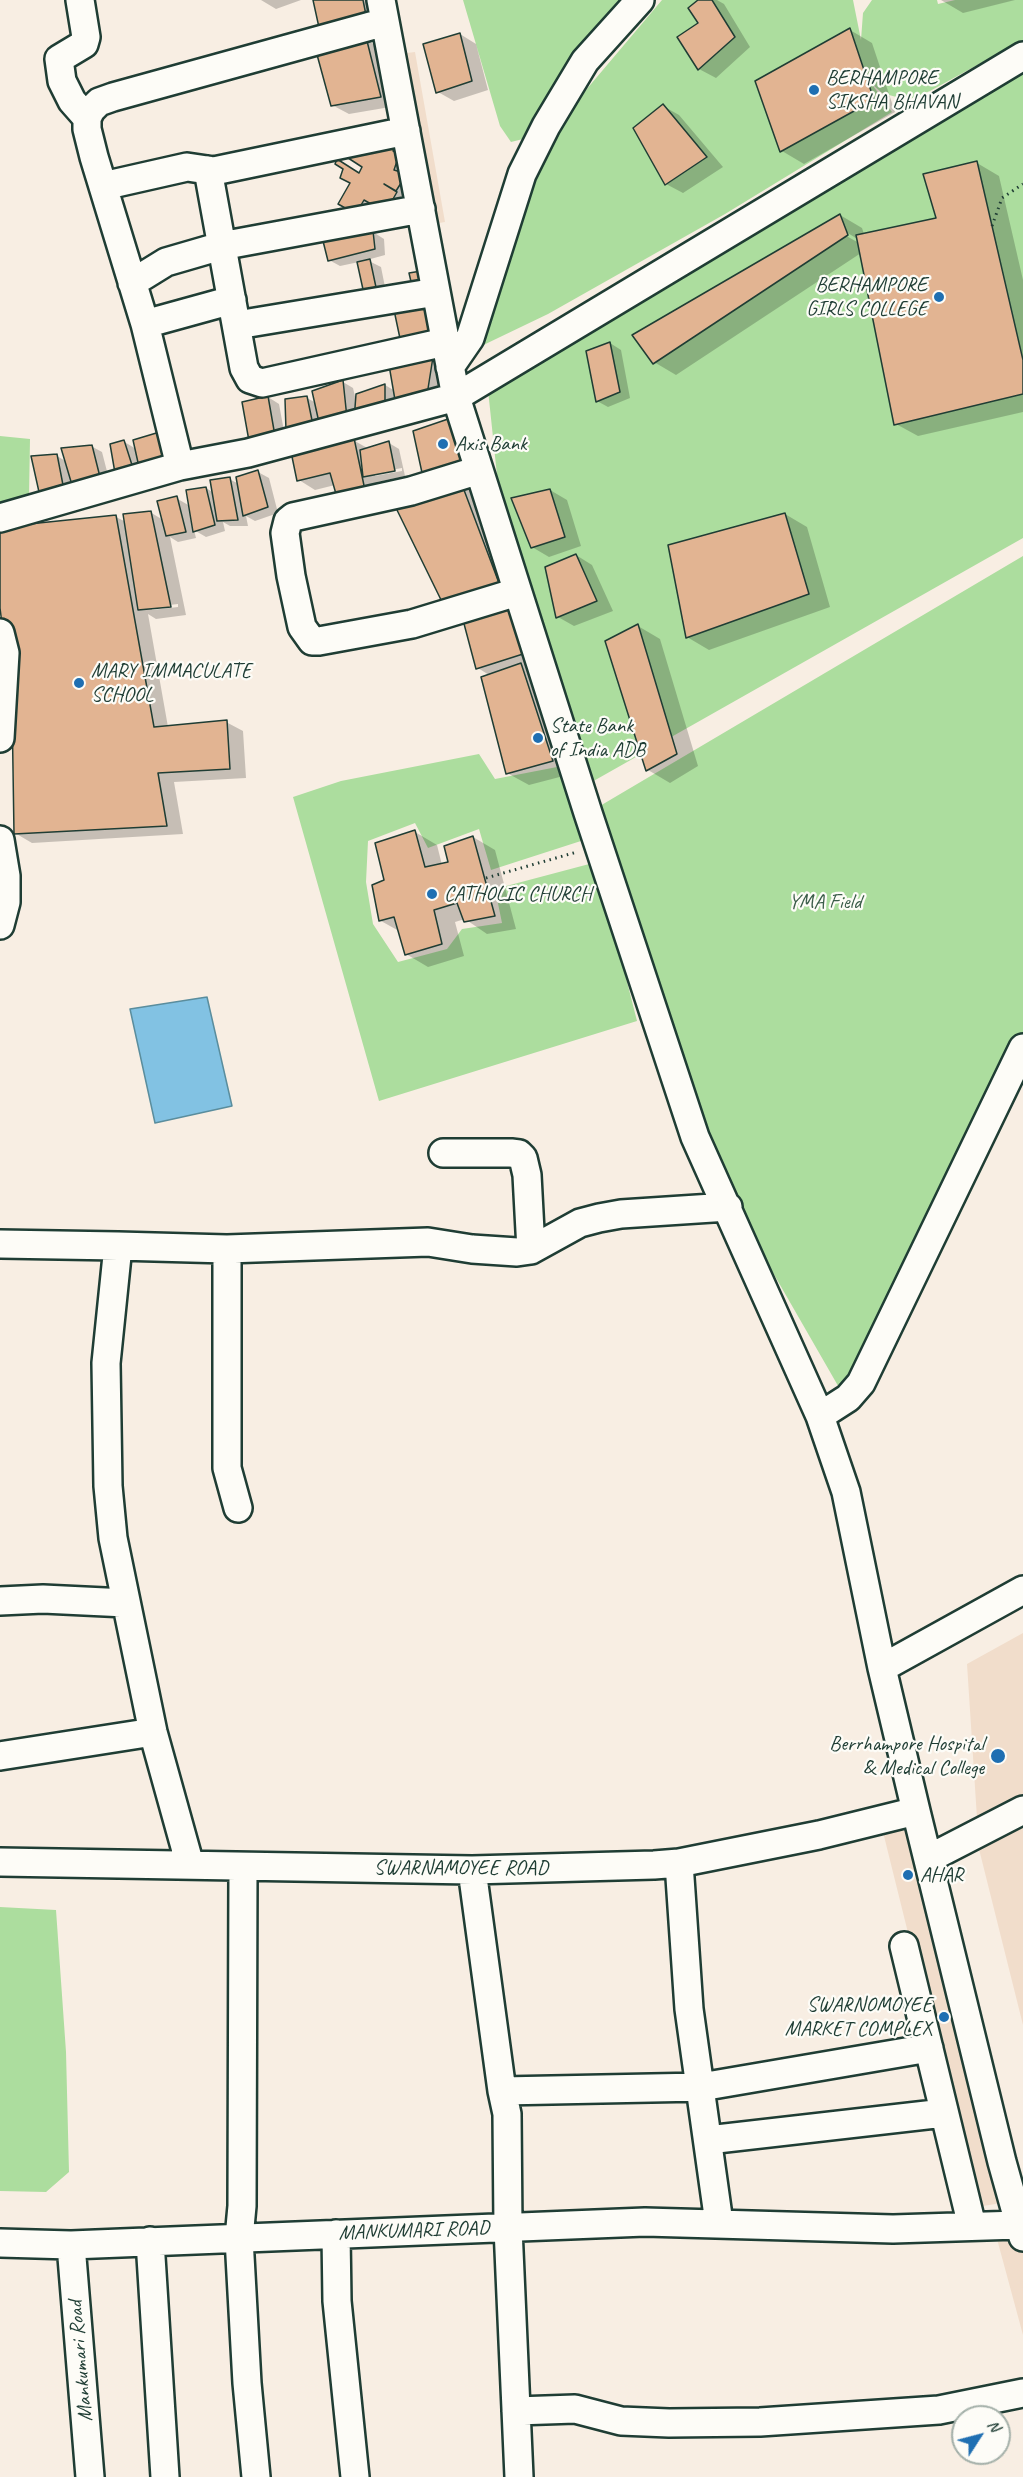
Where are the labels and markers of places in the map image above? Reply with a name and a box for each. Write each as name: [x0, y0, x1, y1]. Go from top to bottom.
place label: BERHAMPORE SIKSHA BHAVAN: [826, 65, 958, 115]
marker: BERHAMPORE SIKSHA BHAVAN: [807, 83, 821, 97]
place label: BERHAMPORE GIRLS COLLEGE: [806, 272, 927, 322]
marker: BERHAMPORE GIRLS COLLEGE: [932, 290, 946, 304]
place label: Axis Bank: [455, 431, 527, 457]
marker: Axis Bank: [436, 437, 450, 451]
place label: MARY IMMACULATE SCHOOL: [91, 658, 251, 708]
marker: MARY IMMACULATE SCHOOL: [72, 676, 86, 690]
place label: State Bank of India ADB: [550, 713, 645, 763]
marker: State Bank of India ADB: [531, 731, 545, 745]
place label: CATHOLIC CHURCH: [444, 881, 592, 907]
marker: CATHOLIC CHURCH: [425, 887, 439, 901]
place label: Berrhampore Hospital & Medical College: [829, 1731, 984, 1781]
marker: Berrhampore Hospital & Medical College: [989, 1747, 1007, 1765]
place label: AHAR: [920, 1862, 963, 1888]
marker: AHAR: [901, 1868, 915, 1882]
place label: SWARNOMOYEE MARKET COMPLEX: [785, 1992, 932, 2042]
marker: SWARNOMOYEE MARKET COMPLEX: [937, 2010, 951, 2024]

